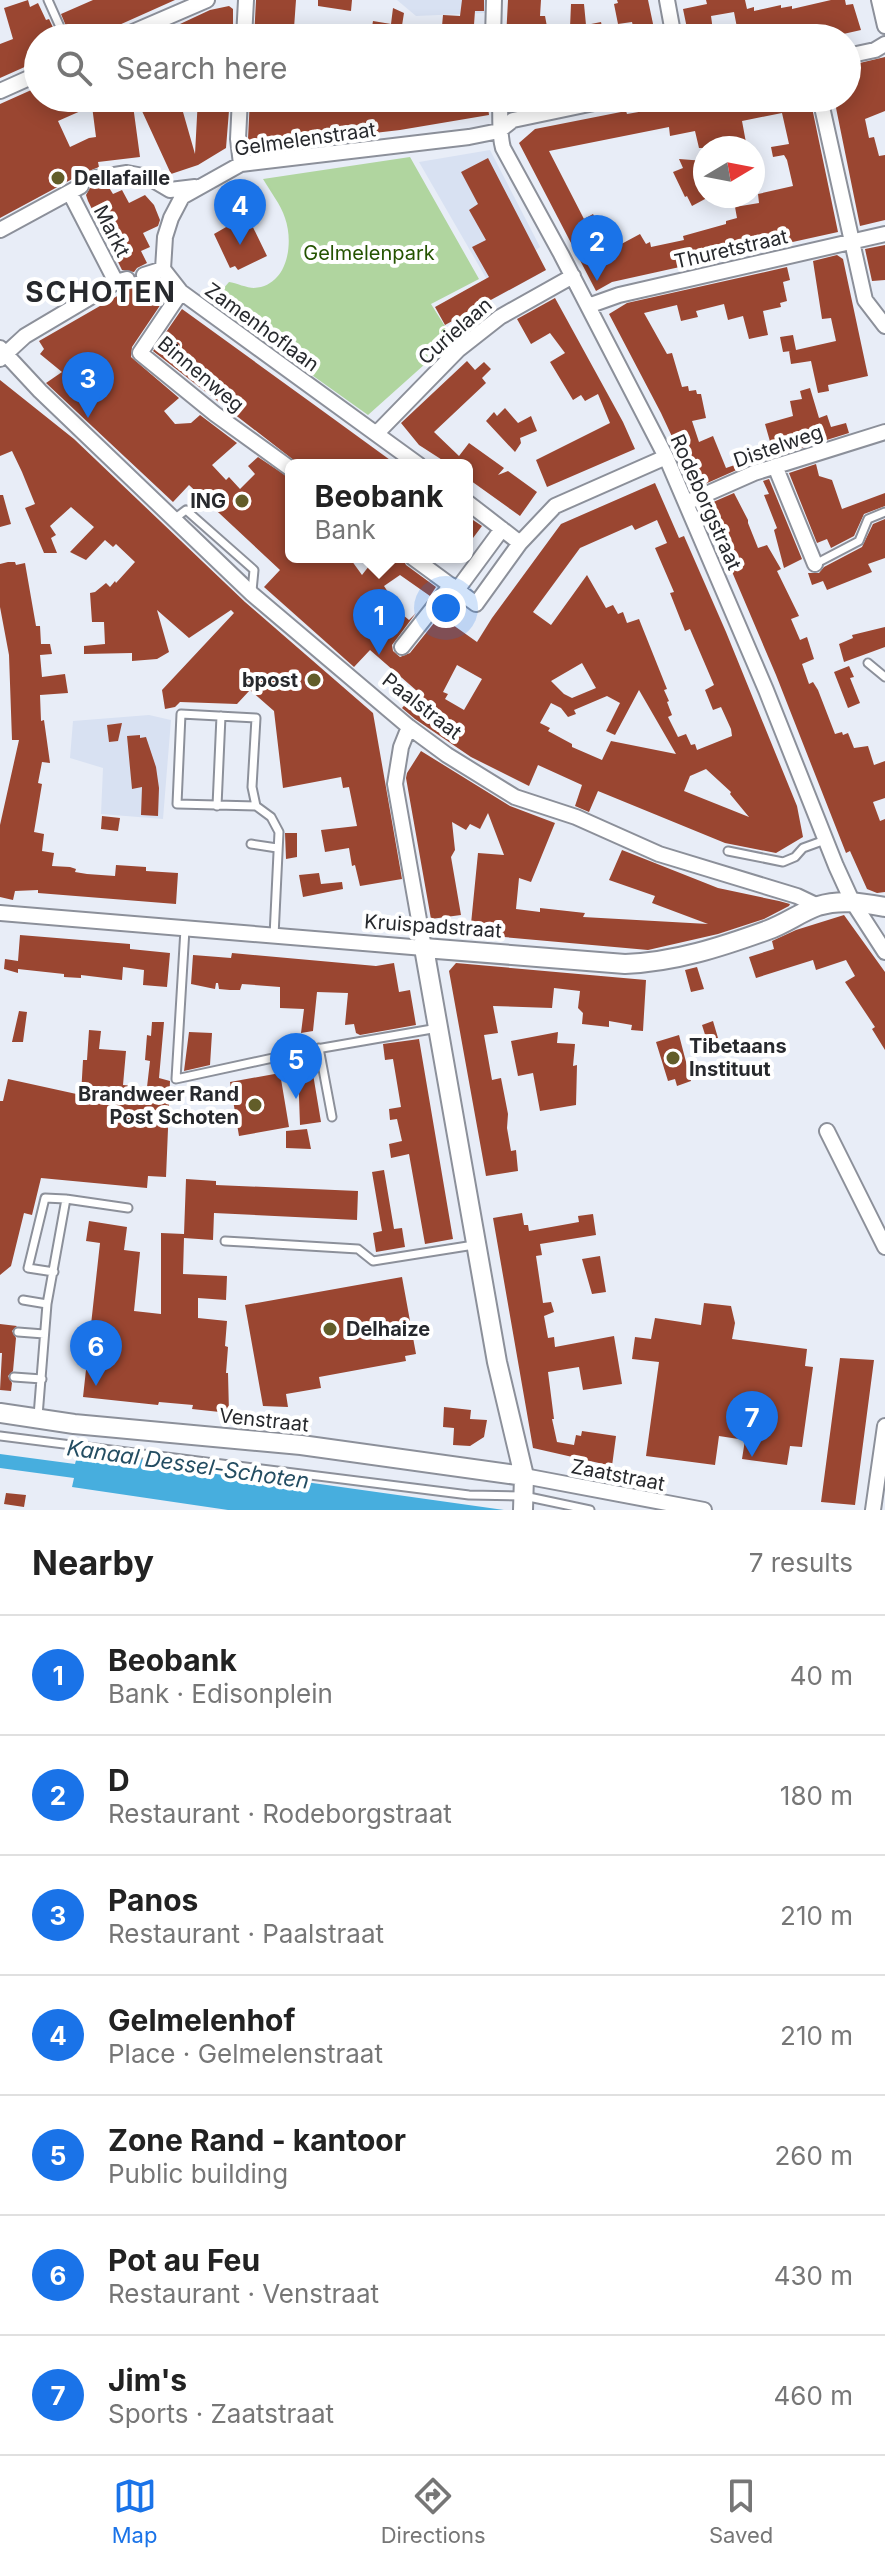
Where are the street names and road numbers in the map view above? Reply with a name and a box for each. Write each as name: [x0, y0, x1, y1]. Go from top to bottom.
street label: Gelmelenstraat: [233, 117, 378, 161]
street label: Markt: [89, 201, 135, 261]
street label: Thuretstraat: [672, 224, 790, 274]
street label: Zamenhoflaan: [200, 278, 324, 376]
street label: Curielaan: [413, 292, 497, 370]
street label: Binnenweg: [153, 331, 249, 417]
street label: Distelweg: [730, 420, 826, 472]
street label: Rodeborgstraat: [665, 431, 747, 574]
street label: Paalstraat: [378, 668, 467, 745]
street label: Kruispadstraat: [363, 909, 503, 943]
street label: Venstraat: [218, 1403, 310, 1437]
street label: Zaatstraat: [569, 1454, 667, 1496]

